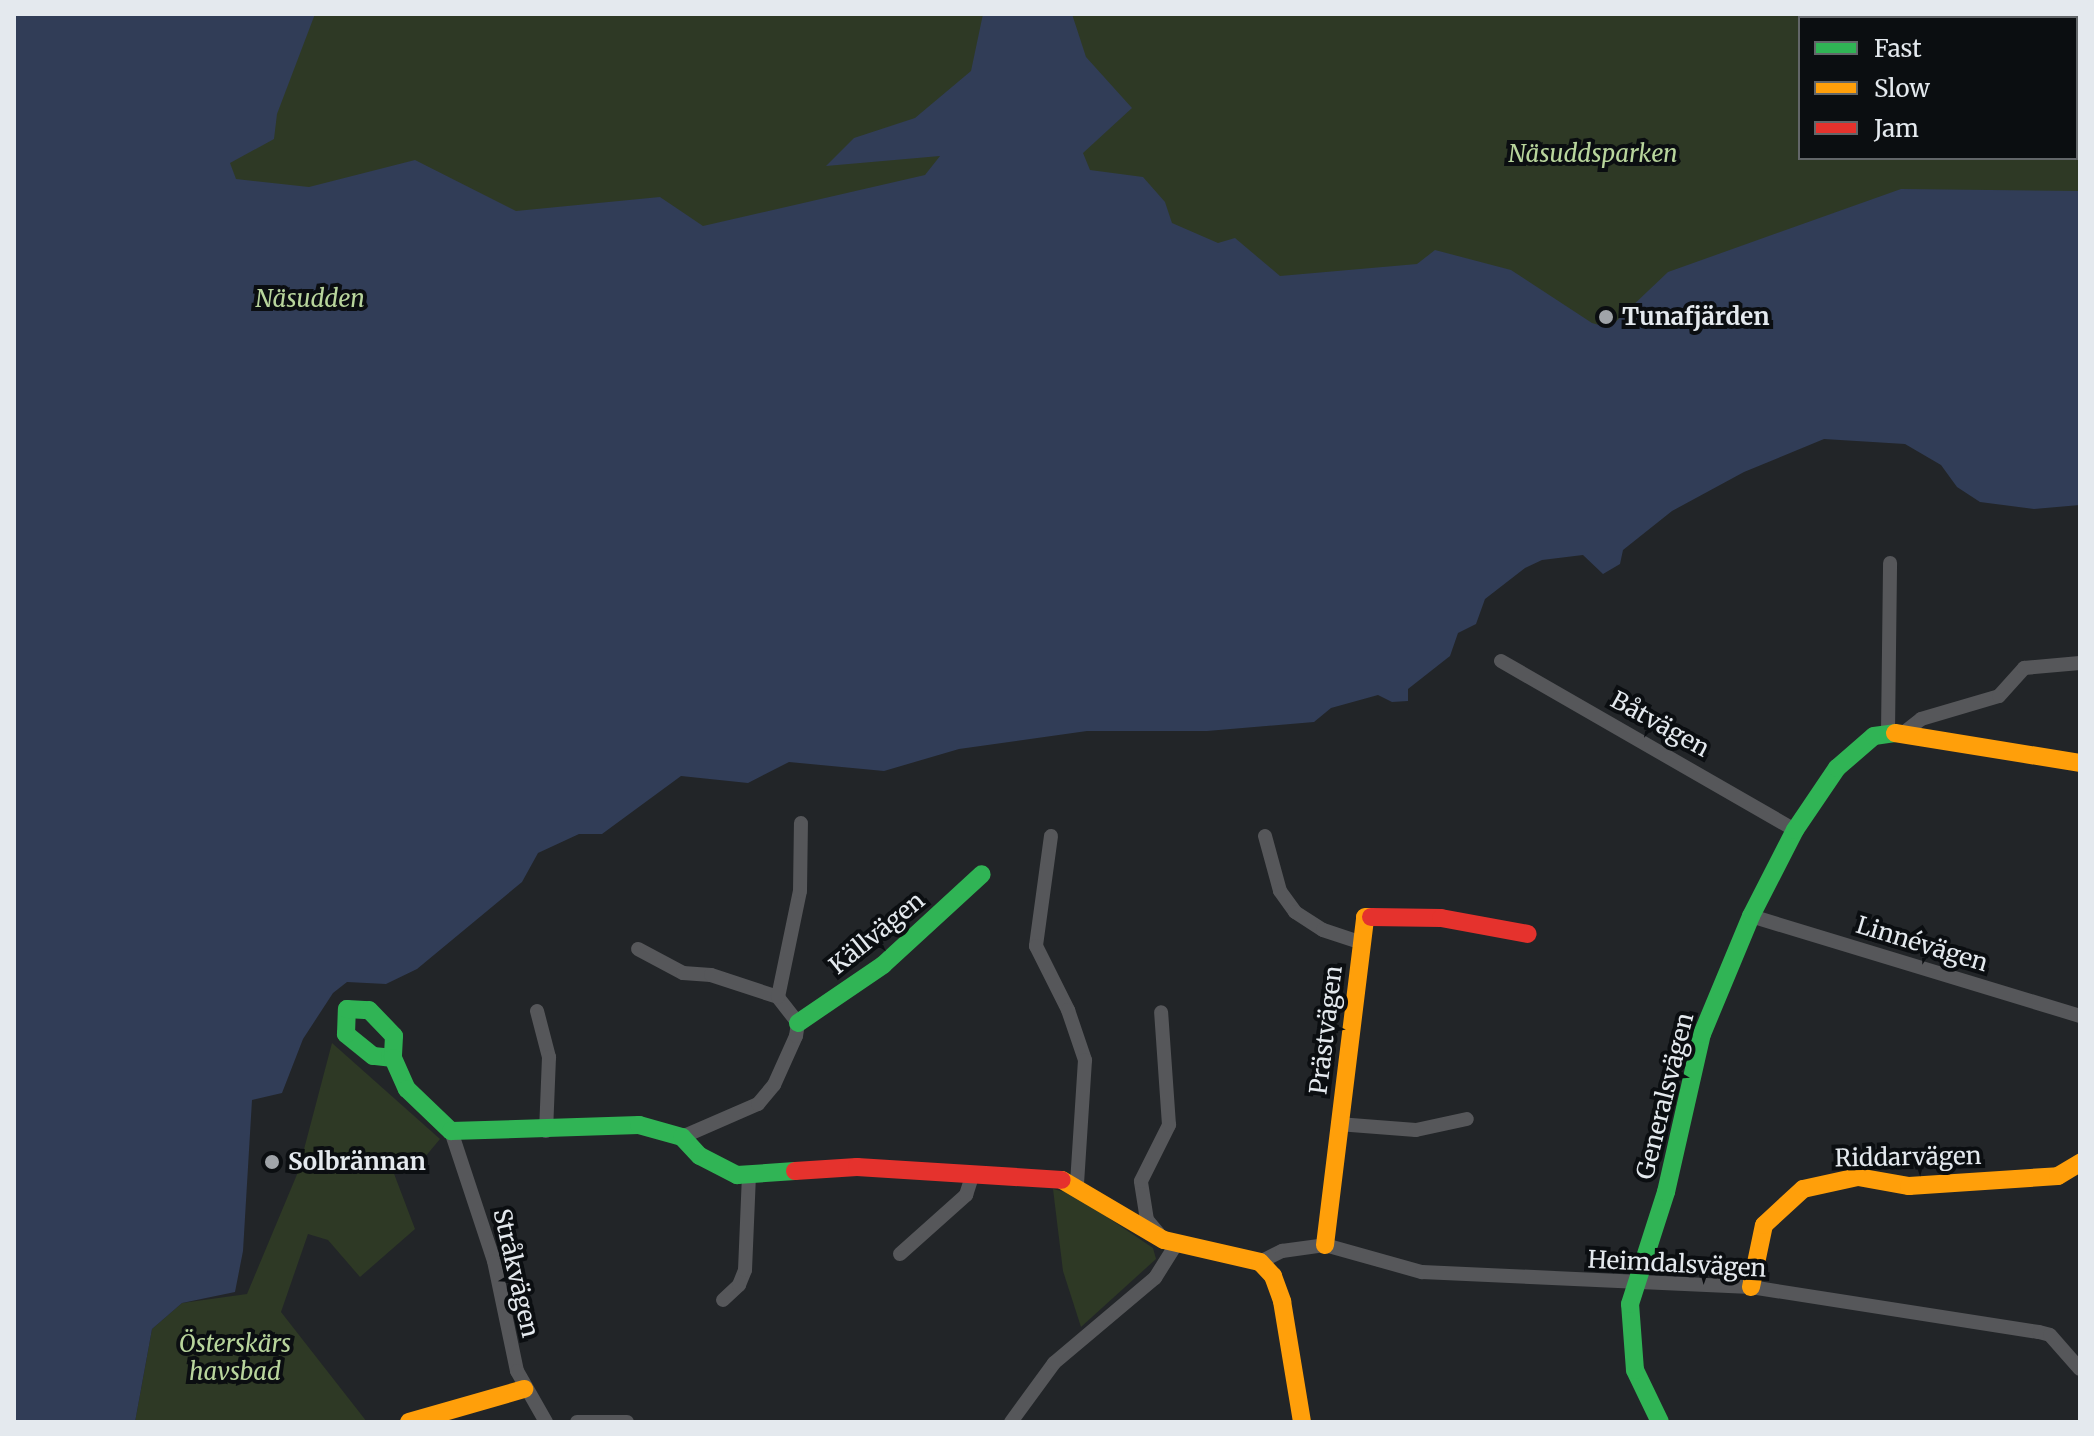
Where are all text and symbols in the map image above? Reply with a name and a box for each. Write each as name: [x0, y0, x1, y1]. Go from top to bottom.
legend: [1798, 16, 2078, 160]
text: Fast: [1874, 33, 1922, 64]
text: Slow: [1874, 73, 1930, 104]
text: Jam: [1874, 113, 1919, 144]
park label: Näsuddsparken: [1508, 140, 1678, 168]
park label: Näsudden: [255, 285, 365, 313]
place label: Tunafjärden: [1622, 303, 1769, 331]
marker: Tunafjärden: [1597, 308, 1615, 326]
street label: Båtvägen: [1606, 685, 1714, 763]
street label: Källvägen: [824, 886, 930, 980]
street label: Linnévägen: [1853, 910, 1991, 978]
street label: Prästvägen: [1304, 964, 1348, 1096]
street label: Generalsvägen: [1630, 1010, 1700, 1182]
street label: Riddarvägen: [1834, 1141, 1982, 1173]
place label: Solbrännan: [288, 1148, 426, 1176]
marker: Solbrännan: [263, 1153, 281, 1171]
street label: Stråkvägen: [487, 1206, 545, 1340]
street label: Heimdalsvägen: [1587, 1245, 1767, 1283]
park label: Österskärs havsbad: [179, 1330, 291, 1386]

